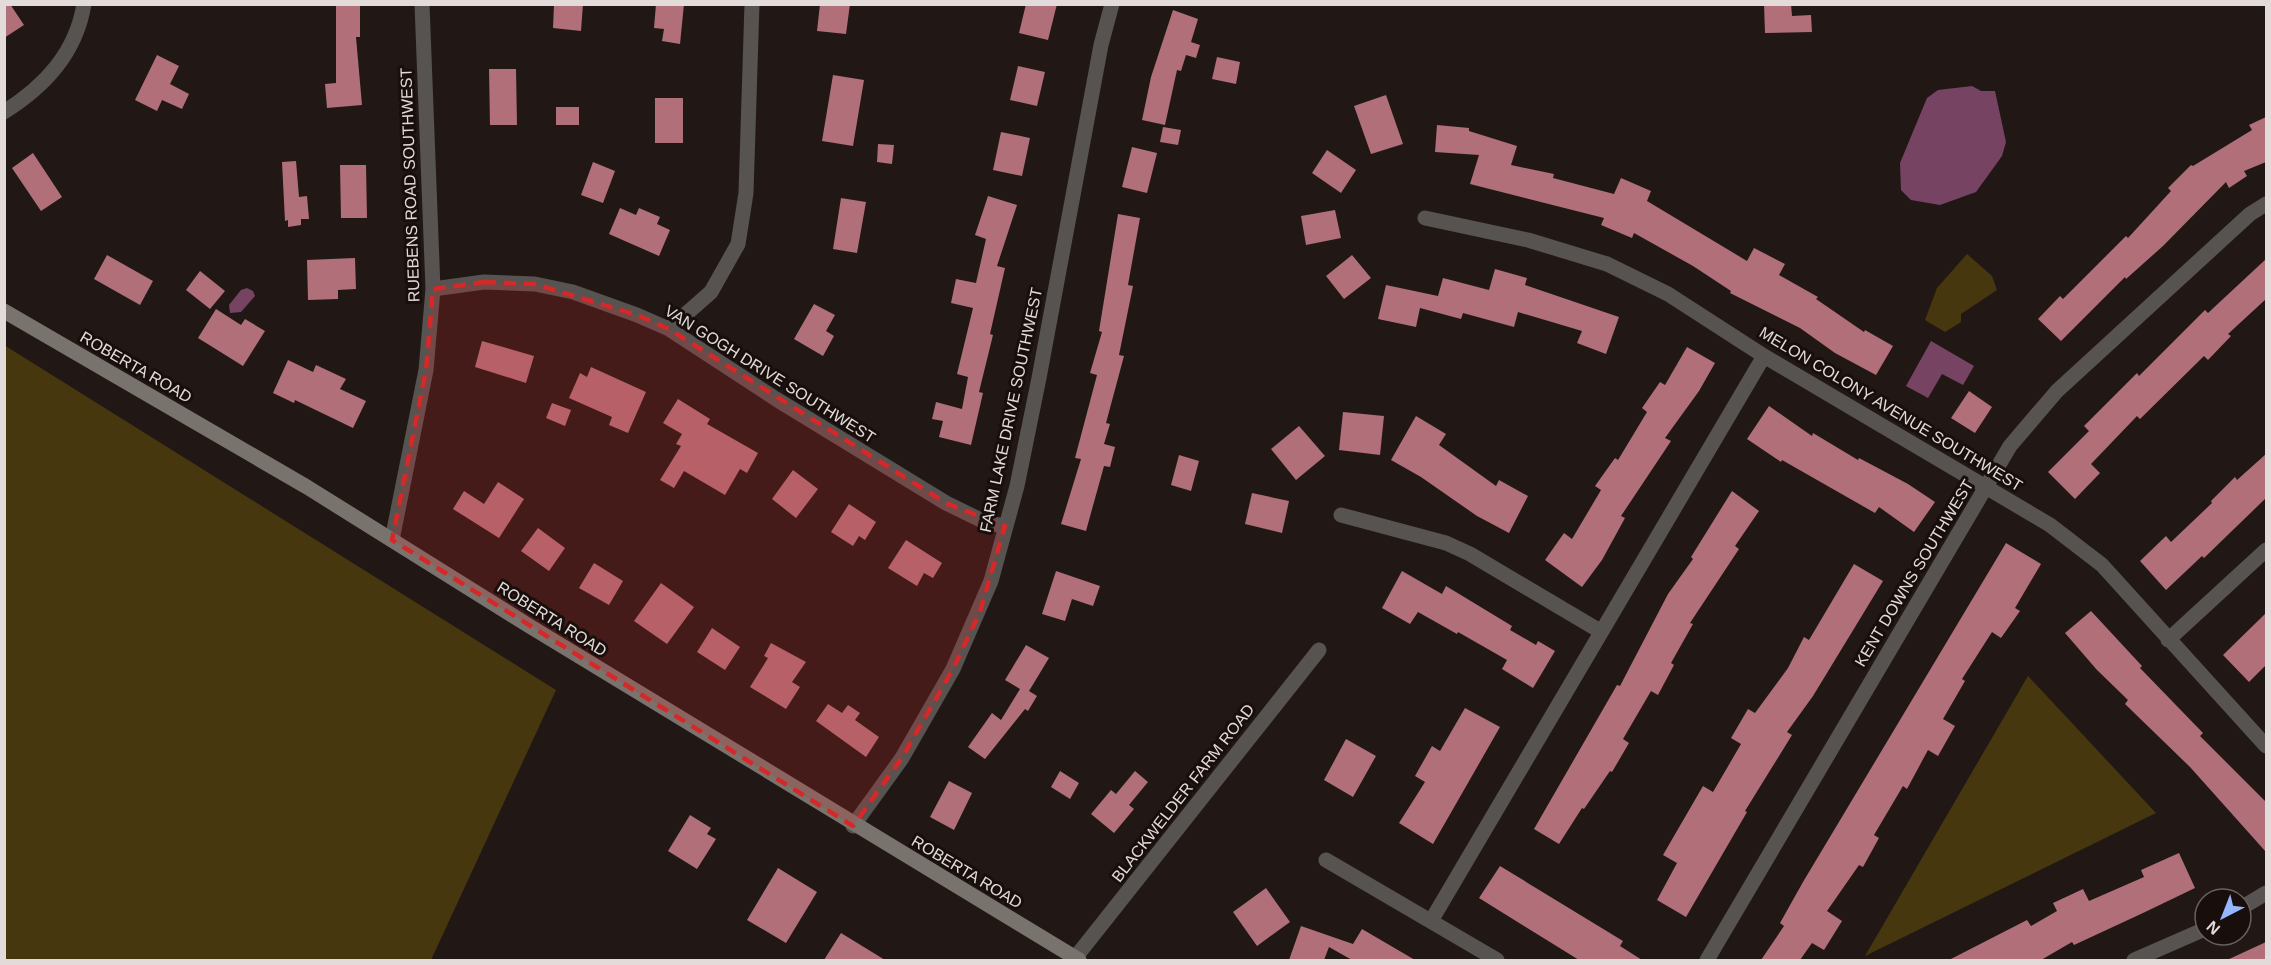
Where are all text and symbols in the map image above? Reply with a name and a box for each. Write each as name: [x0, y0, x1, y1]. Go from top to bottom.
street label: RUEBENS ROAD SOUTHWEST: [397, 67, 423, 303]
street label: FARM LAKE DRIVE SOUTHWEST: [977, 286, 1045, 534]
street label: VAN GOGH DRIVE SOUTHWEST: [662, 302, 879, 446]
street label: MELON COLONY AVENUE SOUTHWEST: [1757, 324, 2026, 495]
street label: ROBERTA ROAD: [77, 328, 195, 406]
street label: KENT DOWNS SOUTHWEST: [1851, 476, 1977, 669]
street label: ROBERTA ROAD: [494, 578, 610, 660]
street label: BLACKWELDER FARM ROAD: [1108, 701, 1258, 885]
street label: ROBERTA ROAD: [909, 832, 1025, 912]
north arrow: [2193, 887, 2253, 947]
text: N: [2203, 918, 2223, 938]

